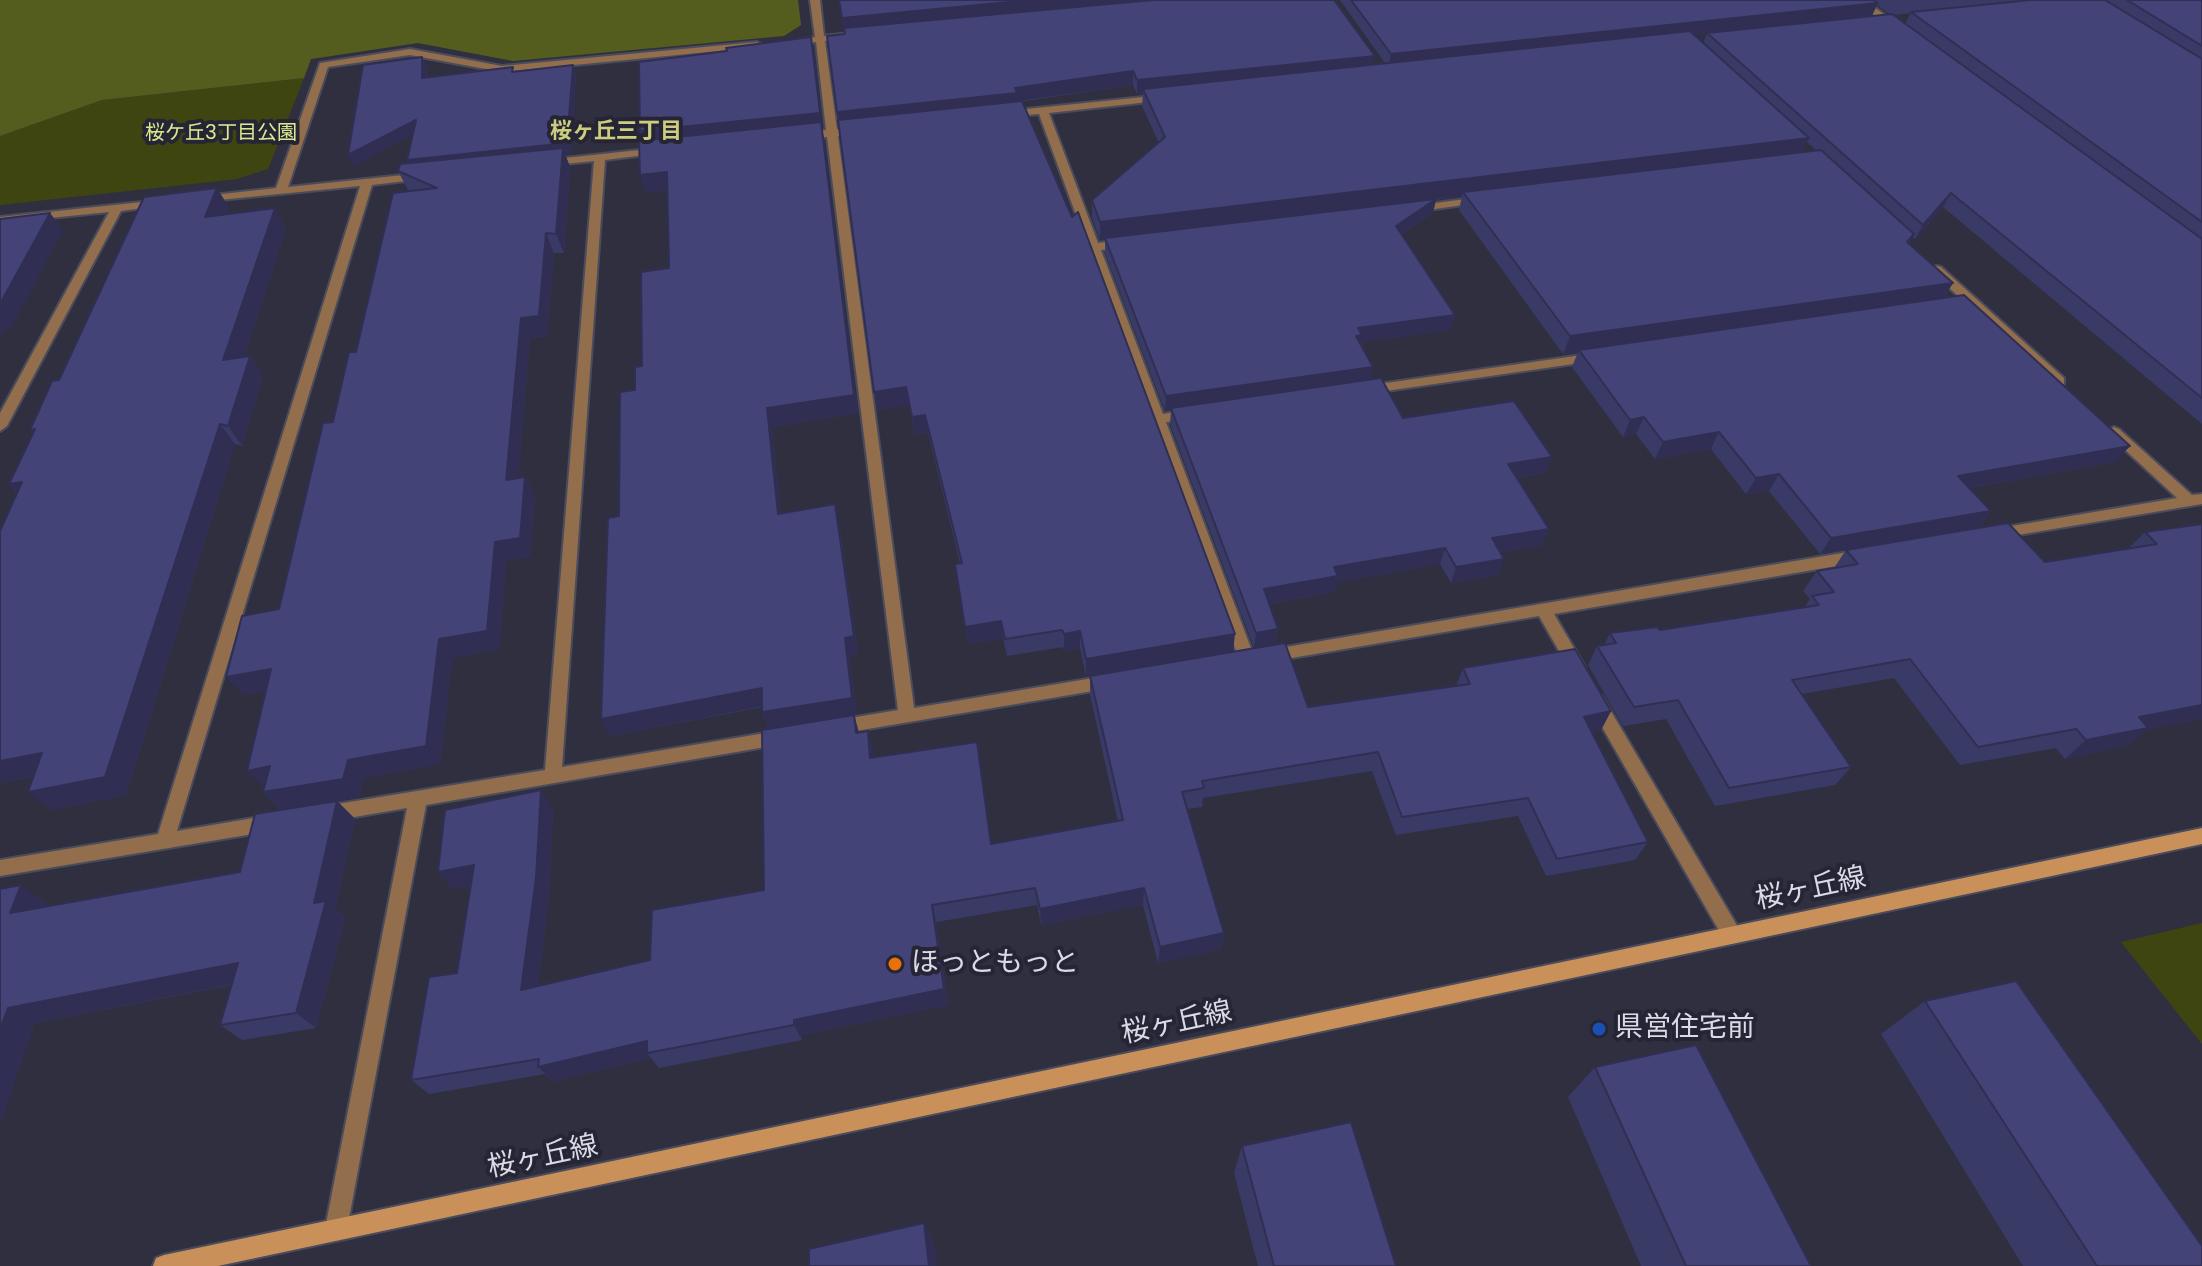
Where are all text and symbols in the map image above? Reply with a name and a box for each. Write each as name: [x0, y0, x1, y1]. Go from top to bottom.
district label: 桜ヶ丘三丁目: [550, 119, 682, 145]
park label: 桜ケ丘3丁目公園: [145, 122, 297, 146]
street label: 桜ヶ丘線: [1753, 862, 1869, 918]
place label: ほっともっと: [911, 947, 1079, 981]
marker: ほっともっと: [886, 955, 904, 973]
street label: 桜ヶ丘線: [1119, 996, 1235, 1052]
place label: 県営住宅前: [1615, 1012, 1755, 1046]
marker: 県営住宅前: [1590, 1020, 1608, 1038]
street label: 桜ヶ丘線: [485, 1130, 601, 1186]

